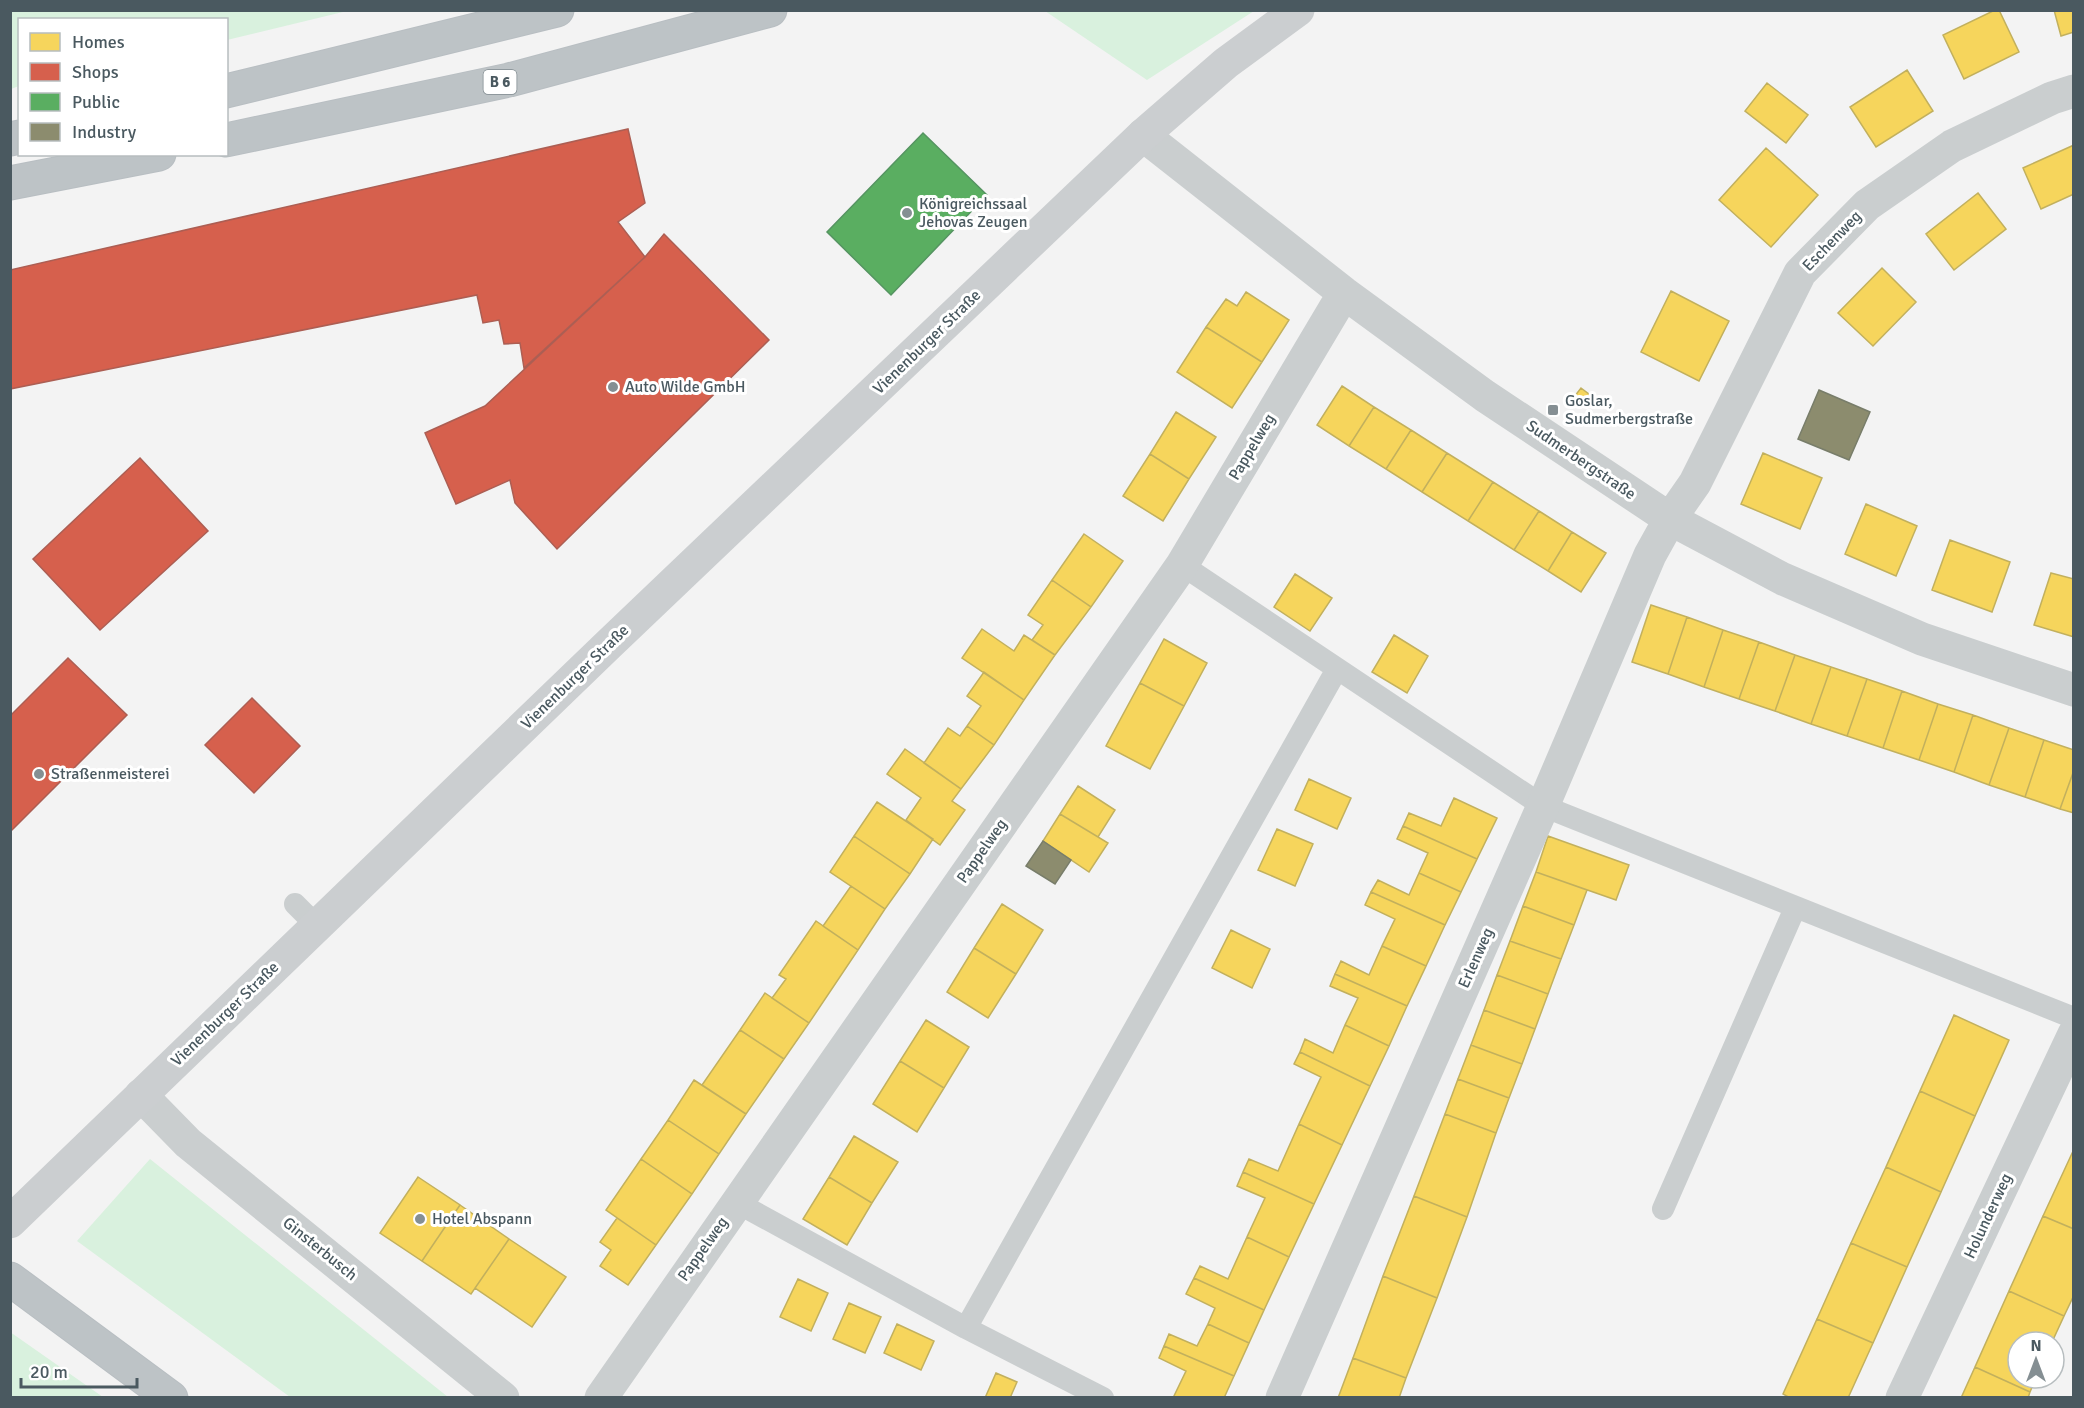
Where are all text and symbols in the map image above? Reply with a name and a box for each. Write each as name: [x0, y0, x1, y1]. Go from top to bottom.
legend: [18, 18, 228, 156]
text: Homes: [72, 31, 125, 53]
text: Shops: [72, 61, 119, 83]
road number: B 6: [484, 70, 516, 94]
text: Public: [72, 91, 120, 113]
text: Industry: [72, 121, 137, 143]
place label: Königreichssaal Jehovas Zeugen: [919, 194, 1028, 232]
marker: Königreichssaal Jehovas Zeugen: [900, 206, 914, 220]
street label: Eschenweg: [1798, 206, 1866, 276]
street label: Vienenburger Straße: [869, 285, 985, 399]
place label: Auto Wilde GmbH: [625, 377, 745, 397]
marker: Auto Wilde GmbH: [606, 380, 620, 394]
place label: Goslar, Sudmerbergstraße: [1565, 391, 1693, 429]
marker: Goslar, Sudmerbergstraße: [1546, 403, 1560, 417]
street label: Pappelweg: [1224, 410, 1280, 484]
street label: Sudmerbergstraße: [1522, 416, 1640, 504]
street label: Vienenburger Straße: [517, 620, 633, 734]
place label: Straßenmeisterei: [51, 764, 170, 784]
marker: Straßenmeisterei: [32, 767, 46, 781]
street label: Pappelweg: [953, 815, 1011, 887]
street label: Erlenweg: [1454, 925, 1498, 991]
street label: Vienenburger Straße: [167, 957, 283, 1071]
street label: Holunderweg: [1960, 1170, 2016, 1262]
place label: Hotel Abspann: [432, 1209, 532, 1229]
marker: Hotel Abspann: [413, 1212, 427, 1226]
street label: Ginsterbusch: [279, 1213, 361, 1285]
street label: Pappelweg: [674, 1213, 732, 1285]
north arrow: [2006, 1330, 2066, 1390]
text: N: [2030, 1336, 2042, 1356]
scale bar: [21, 1351, 136, 1389]
text: 20 m: [30, 1361, 68, 1383]

